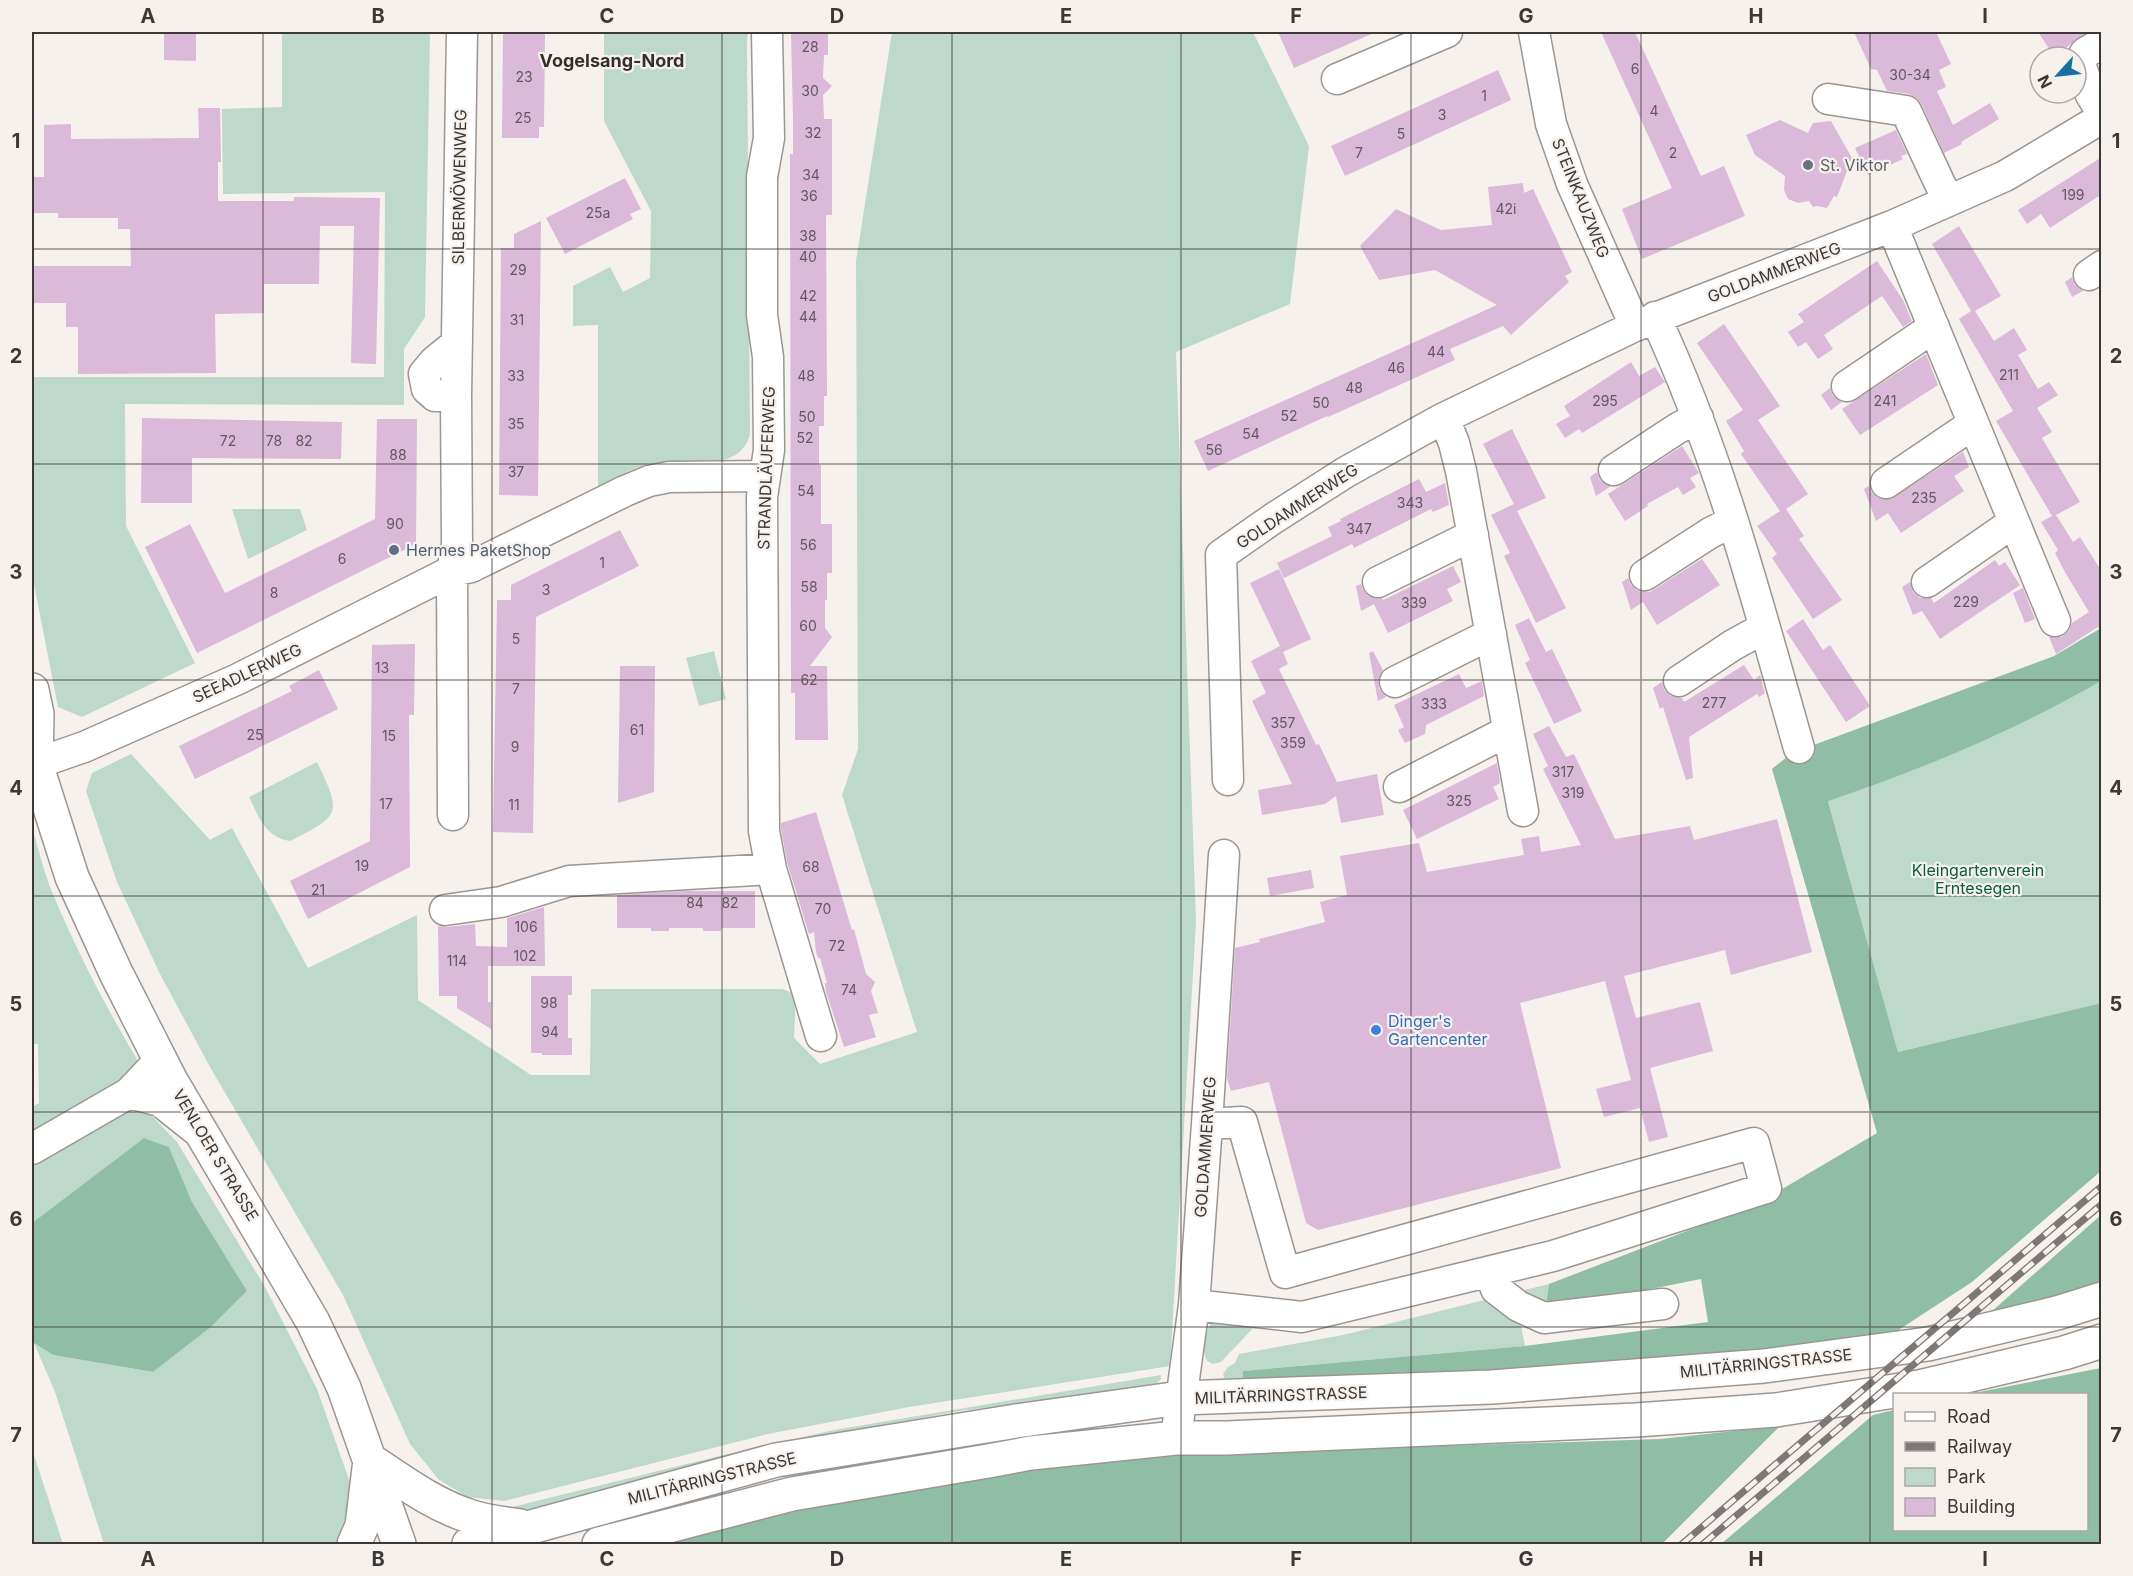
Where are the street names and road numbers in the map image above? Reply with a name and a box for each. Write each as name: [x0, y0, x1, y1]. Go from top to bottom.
street label: SILBERMÖWENWEG: [448, 109, 470, 265]
street label: STEINKAUZWEG: [1548, 135, 1614, 261]
street label: GOLDAMMERWEG: [1704, 237, 1844, 307]
street label: STRANDLÄUFERWEG: [753, 386, 779, 550]
street label: GOLDAMMERWEG: [1232, 459, 1362, 553]
street label: SEEADLERWEG: [189, 639, 305, 707]
street label: GOLDAMMERWEG: [1190, 1076, 1220, 1218]
street label: VENLOER STRASSE: [169, 1086, 263, 1224]
street label: MILITÄRRINGSTRASSE: [1679, 1344, 1853, 1382]
street label: MILITÄRRINGSTRASSE: [1194, 1382, 1368, 1408]
street label: MILITÄRRINGSTRASSE: [626, 1447, 798, 1509]

